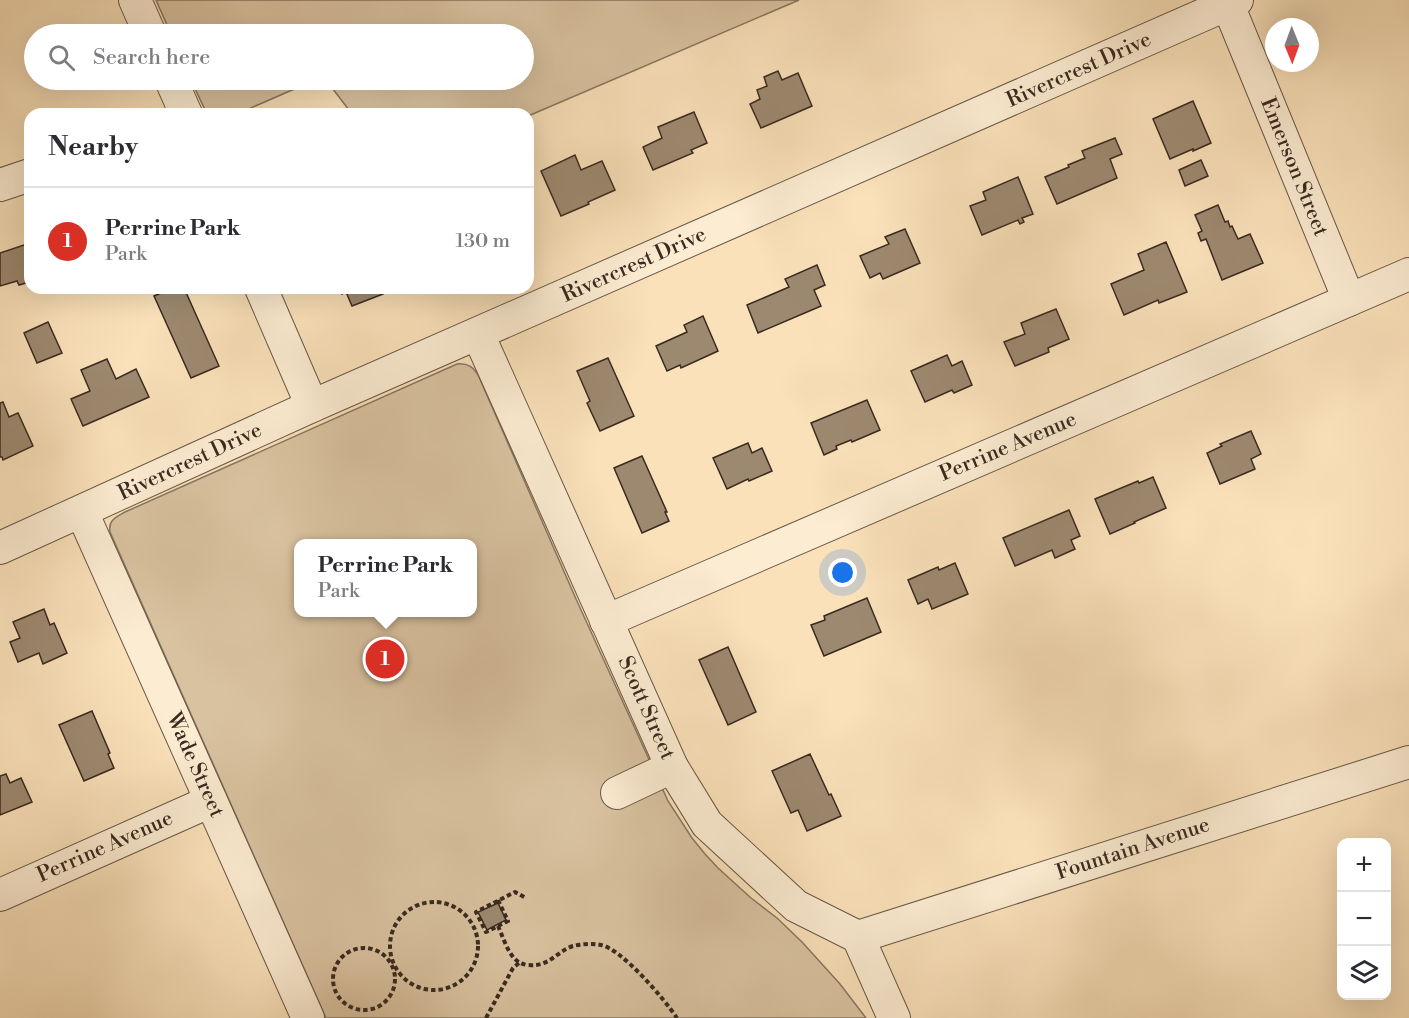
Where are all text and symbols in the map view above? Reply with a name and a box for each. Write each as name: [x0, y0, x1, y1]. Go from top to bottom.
north arrow: [1265, 18, 1319, 72]
search box: [24, 24, 534, 90]
street label: Rivercrest Drive: [1003, 26, 1155, 114]
icon: search: [45, 41, 78, 74]
text: Search here: [93, 44, 210, 71]
street label: Emerson Street: [1254, 94, 1334, 241]
text: Nearby: [48, 131, 138, 163]
text: Perrine Park: [105, 215, 240, 242]
street label: Rivercrest Drive: [558, 221, 710, 309]
text: 1: [63, 229, 72, 254]
text: 130 m: [455, 229, 510, 254]
text: Park: [105, 242, 147, 267]
street label: Perrine Avenue: [936, 406, 1080, 488]
street label: Rivercrest Drive: [114, 417, 266, 507]
popup: [294, 539, 477, 617]
text: Perrine Park: [318, 552, 453, 579]
your location: [828, 558, 857, 587]
text: Park: [318, 579, 359, 604]
pin: 1: [366, 636, 404, 682]
street label: Scott Street: [612, 652, 681, 764]
street label: Wade Street: [160, 708, 230, 822]
street label: Perrine Avenue: [33, 805, 177, 889]
street label: Fountain Avenue: [1053, 812, 1213, 886]
map controls: [1337, 838, 1391, 1000]
button: +: [1337, 838, 1391, 892]
button: −: [1337, 892, 1391, 946]
button: layers: [1337, 946, 1391, 1000]

